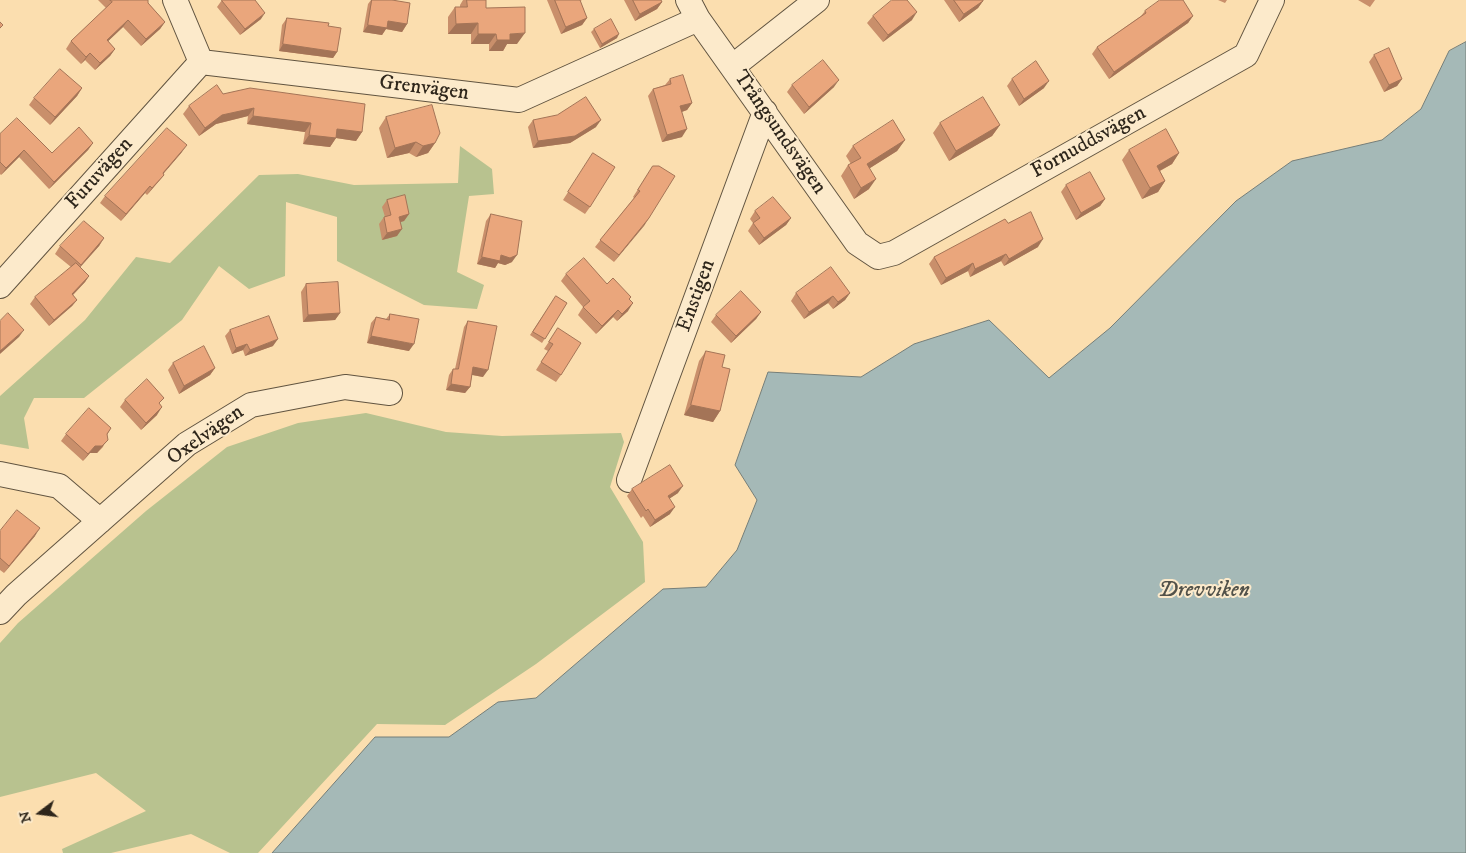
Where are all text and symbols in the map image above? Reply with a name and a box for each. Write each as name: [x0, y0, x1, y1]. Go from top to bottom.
street label: Trångsundsvägen: [727, 66, 831, 200]
street label: Grenvägen: [378, 71, 470, 107]
street label: Fornuddsvägen: [1027, 101, 1151, 185]
street label: Furuvägen: [61, 133, 139, 215]
street label: Enstigen: [672, 257, 722, 335]
street label: Oxelvägen: [163, 400, 249, 472]
water label: Drevviken: [1158, 578, 1250, 604]
north arrow: [15, 788, 65, 838]
text: N: [15, 809, 36, 825]

